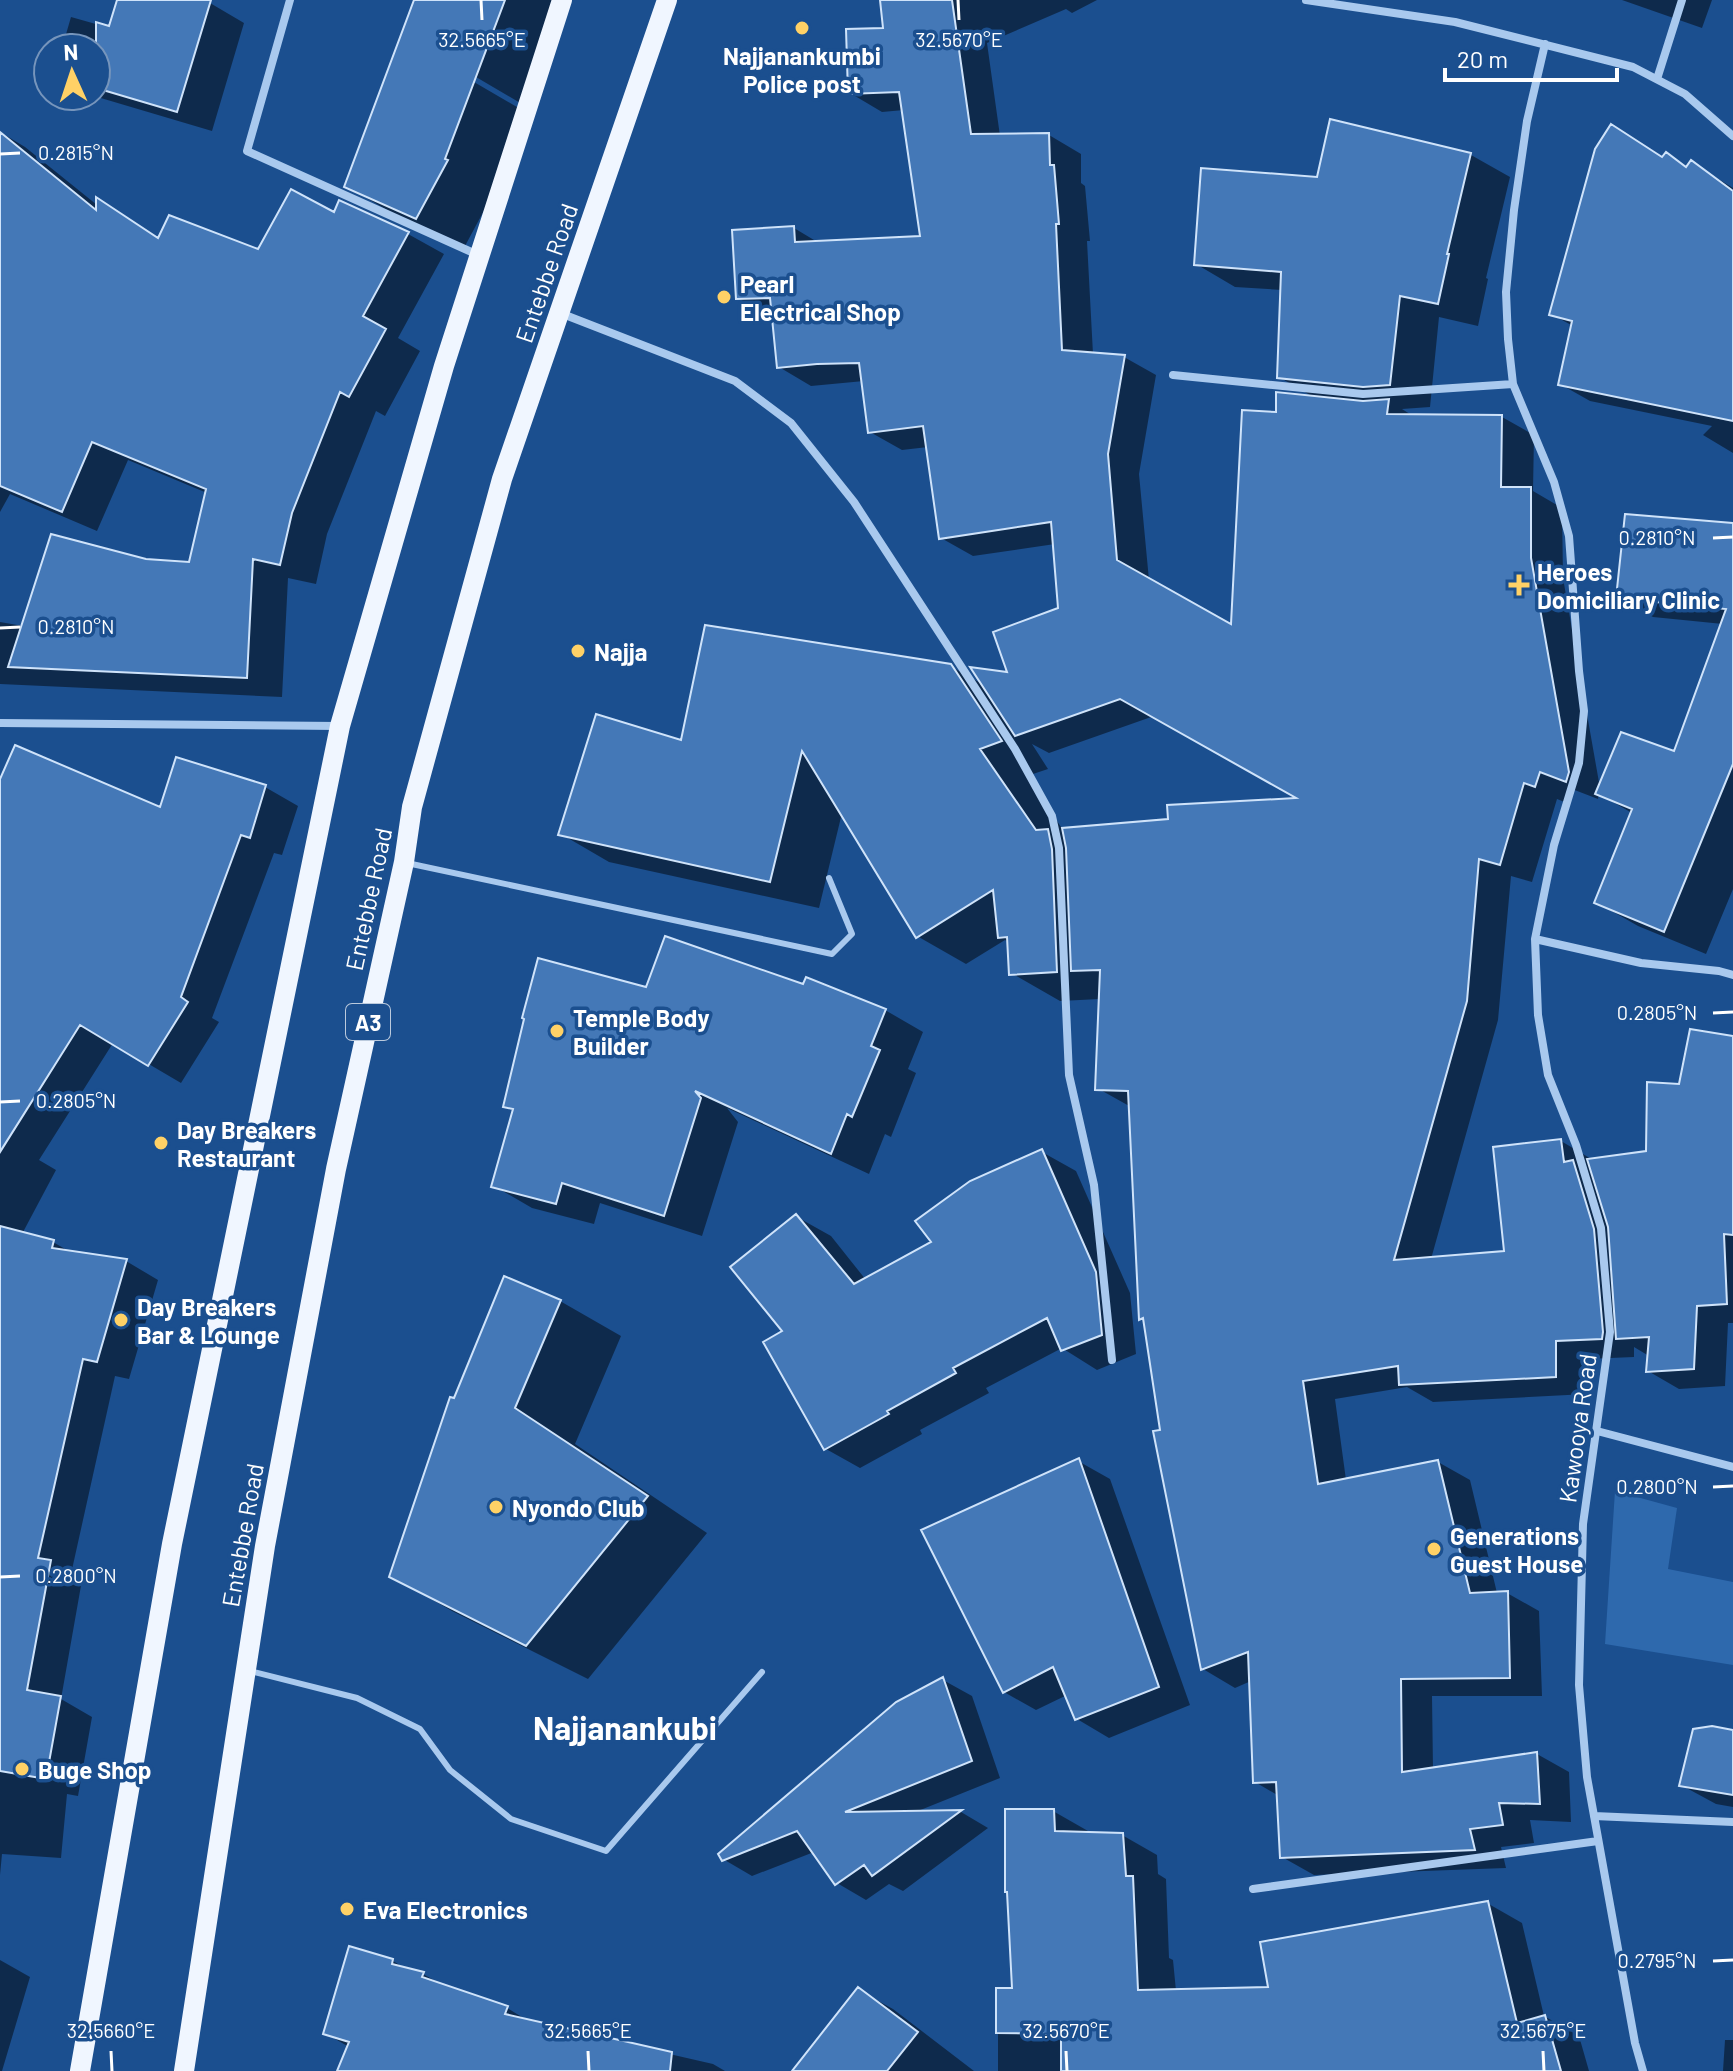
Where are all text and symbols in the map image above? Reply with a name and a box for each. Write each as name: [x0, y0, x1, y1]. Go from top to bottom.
marker: Najjanankumbi Police post: [793, 19, 811, 37]
text: 32.5665°E: [438, 27, 526, 51]
text: 32.5670°E: [915, 27, 1003, 51]
north arrow: [32, 32, 112, 112]
scale bar: [1445, 32, 1617, 82]
text: N: [63, 38, 79, 64]
place label: Najjanankumbi Police post: [723, 41, 881, 98]
text: 20 m: [1457, 44, 1508, 73]
text: 0.2815°N: [38, 140, 114, 164]
street label: Entebbe Road: [509, 200, 583, 346]
place label: Pearl Electrical Shop: [740, 269, 901, 326]
marker: Pearl Electrical Shop: [715, 288, 733, 306]
text: 0.2810°N: [1619, 525, 1695, 549]
place label: Heroes Domiciliary Clinic: [1537, 557, 1720, 614]
marker: Heroes Domiciliary Clinic: [1508, 574, 1530, 596]
text: 0.2810°N: [38, 614, 114, 638]
place label: Najja: [594, 637, 648, 666]
marker: Najja: [569, 642, 587, 660]
street label: Entebbe Road: [339, 825, 397, 973]
text: 0.2805°N: [1617, 1000, 1697, 1024]
place label: Temple Body Builder: [573, 1003, 710, 1060]
road number: A3: [346, 1004, 390, 1040]
marker: Temple Body Builder: [548, 1022, 566, 1040]
text: 0.2805°N: [36, 1088, 116, 1112]
place label: Day Breakers Restaurant: [177, 1115, 316, 1172]
marker: Day Breakers Restaurant: [152, 1134, 170, 1152]
place label: Day Breakers Bar & Lounge: [137, 1292, 280, 1349]
marker: Day Breakers Bar & Lounge: [112, 1311, 130, 1329]
street label: Kawooya Road: [1552, 1352, 1602, 1504]
street label: Entebbe Road: [215, 1461, 269, 1609]
text: 0.2800°N: [1616, 1474, 1698, 1498]
place label: Nyondo Club: [512, 1493, 645, 1522]
marker: Nyondo Club: [487, 1498, 505, 1516]
place label: Generations Guest House: [1450, 1521, 1583, 1578]
marker: Generations Guest House: [1425, 1540, 1443, 1558]
text: 0.2800°N: [35, 1563, 117, 1587]
district label: Najjanankubi: [533, 1708, 717, 1746]
place label: Buge Shop: [38, 1755, 151, 1784]
marker: Buge Shop: [13, 1760, 31, 1778]
place label: Eva Electronics: [363, 1895, 528, 1924]
marker: Eva Electronics: [338, 1900, 356, 1918]
text: 0.2795°N: [1618, 1948, 1696, 1972]
text: 32.5660°E: [67, 2018, 155, 2042]
text: 32.5665°E: [544, 2018, 632, 2042]
text: 32.5670°E: [1022, 2018, 1110, 2042]
text: 32.5675°E: [1500, 2018, 1586, 2042]

